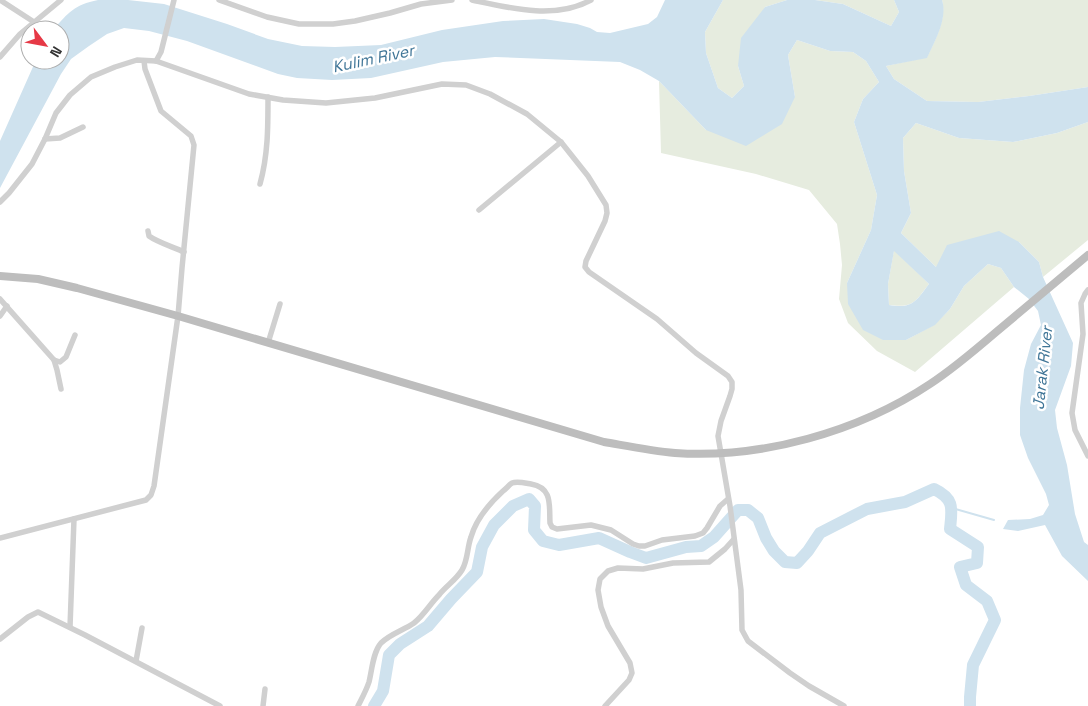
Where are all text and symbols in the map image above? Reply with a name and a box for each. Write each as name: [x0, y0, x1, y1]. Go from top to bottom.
north arrow: [20, 20, 70, 70]
water label: Kulim River: [330, 39, 418, 77]
text: N: [46, 43, 66, 61]
water label: Jarak River: [1028, 323, 1058, 411]

